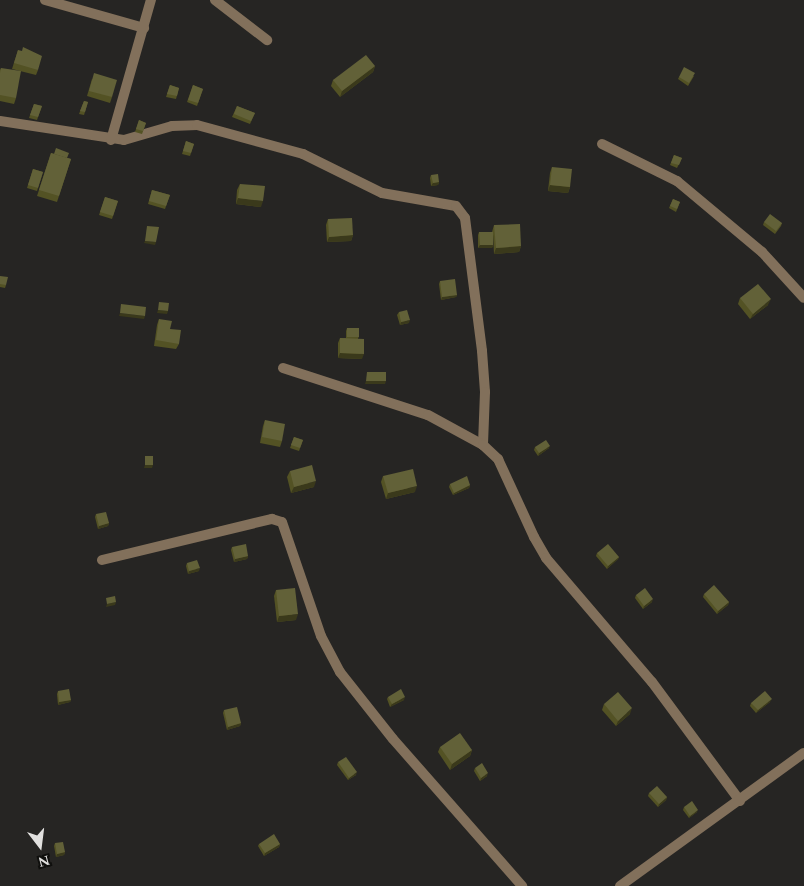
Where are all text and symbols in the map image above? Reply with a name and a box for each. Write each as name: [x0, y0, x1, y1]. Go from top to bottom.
north arrow: [15, 821, 65, 871]
text: N: [36, 849, 52, 873]

